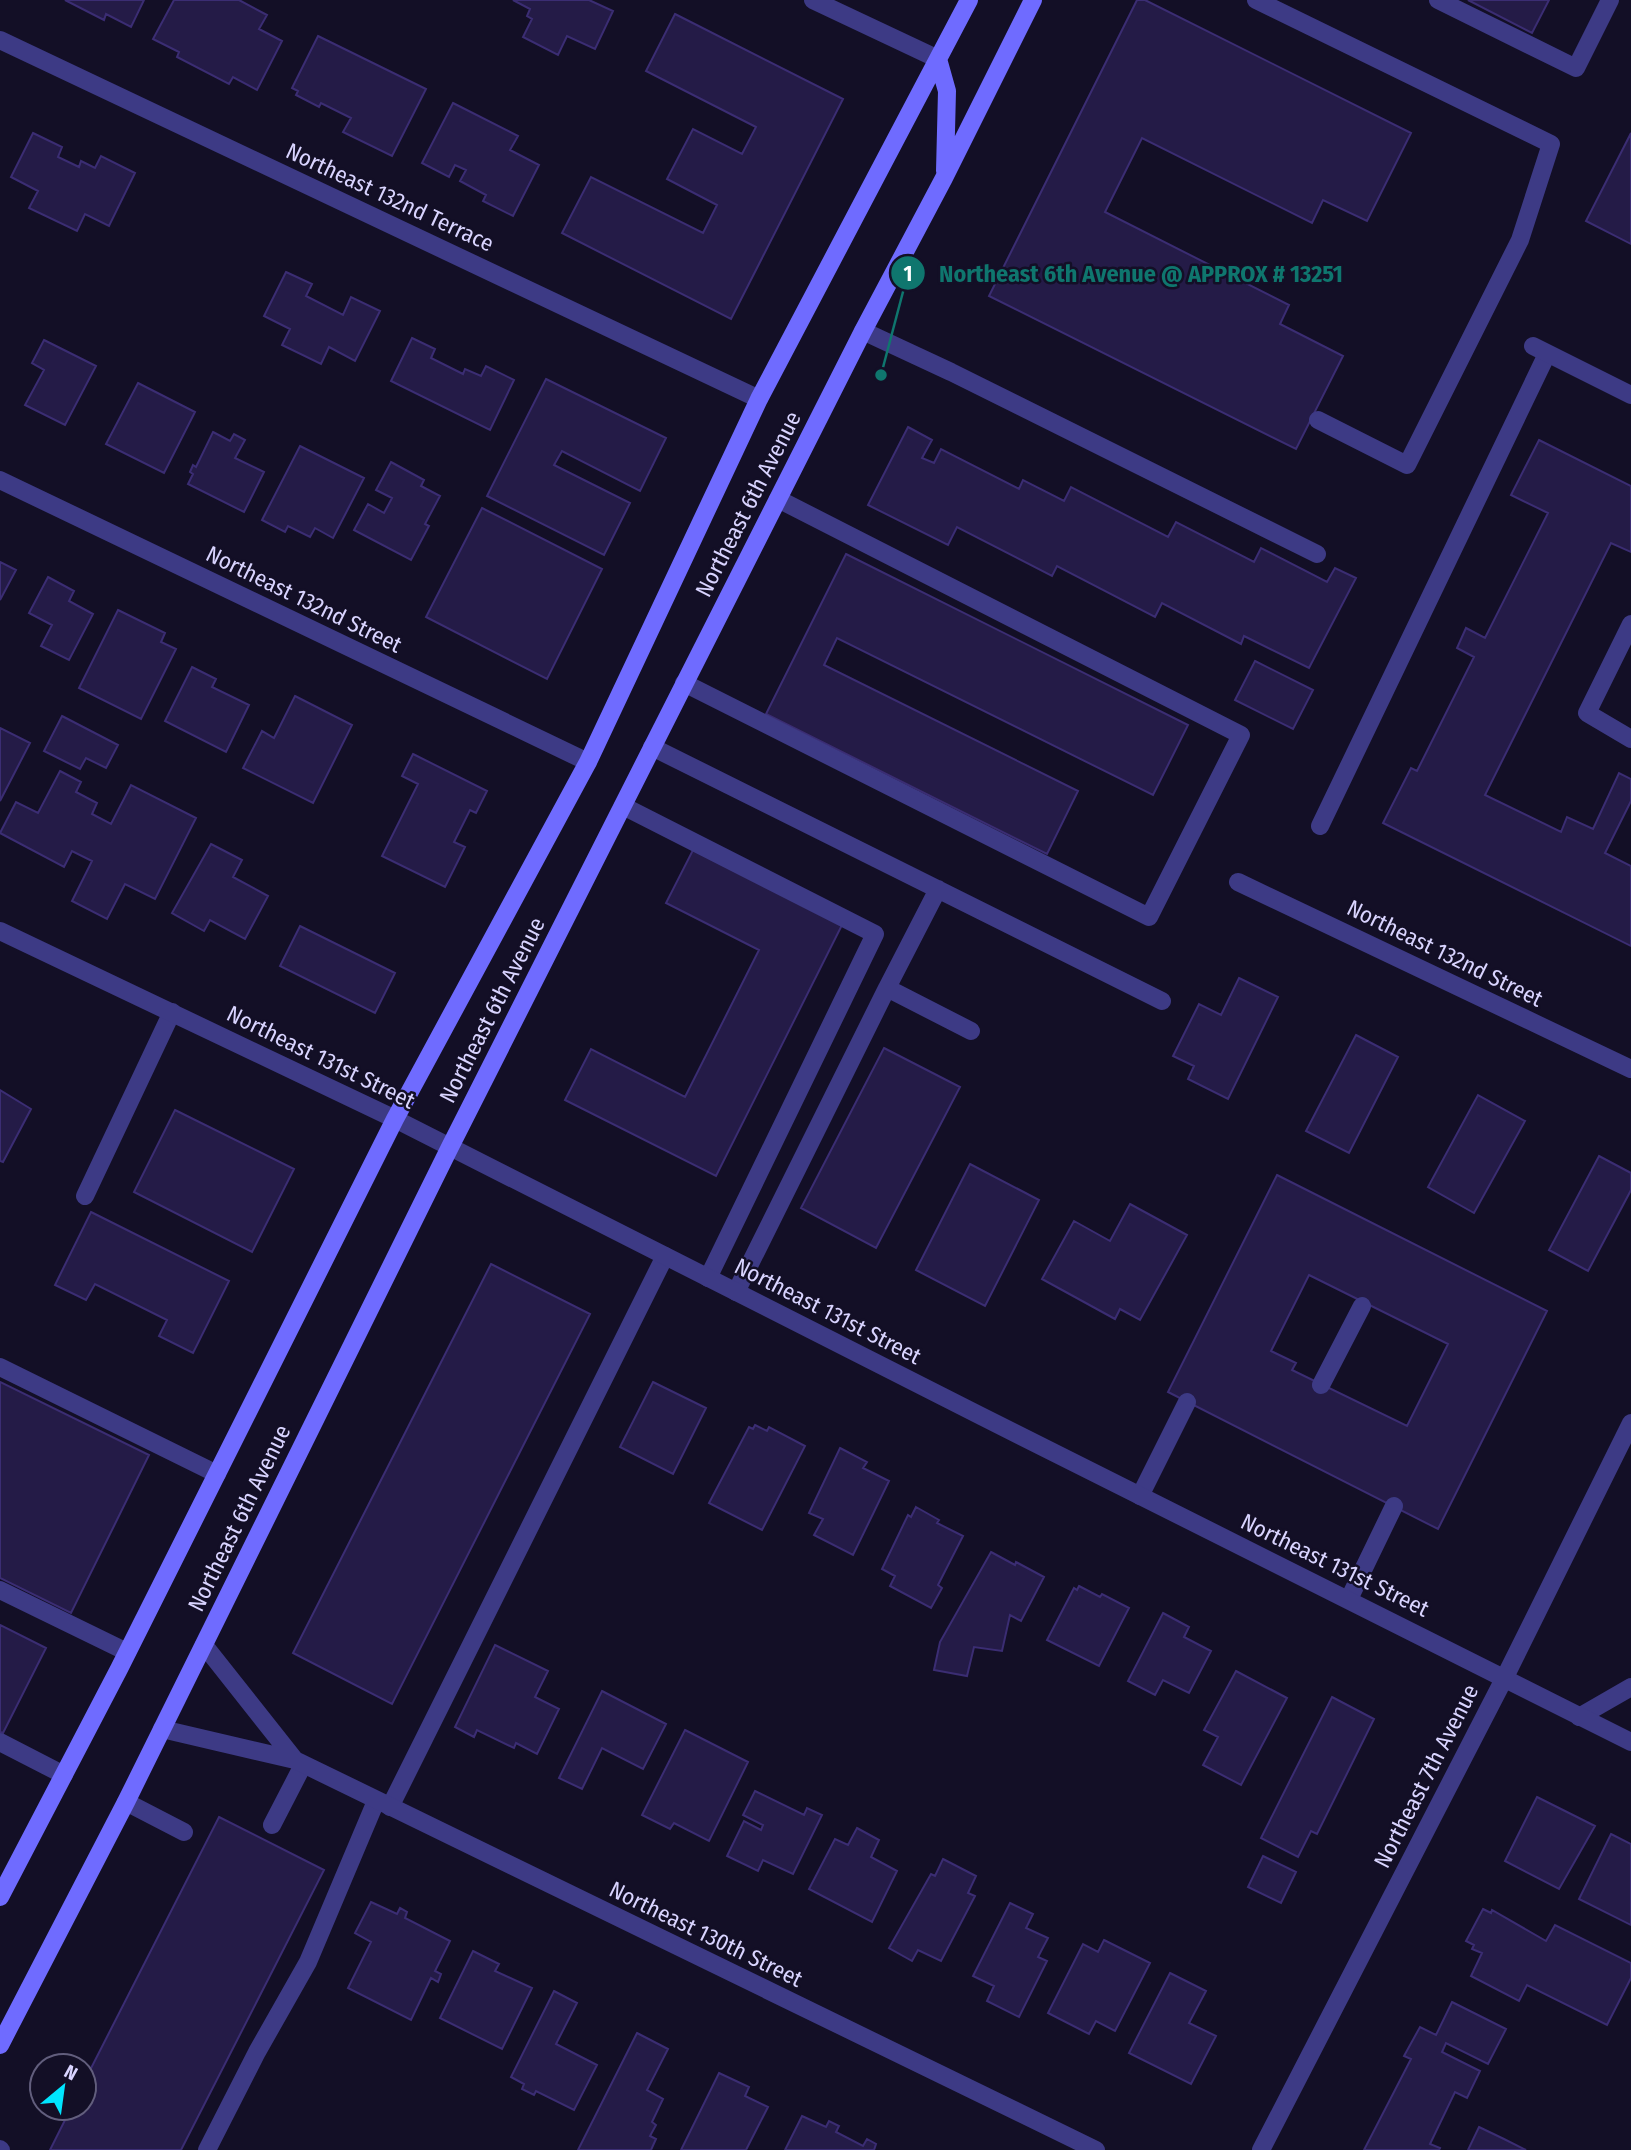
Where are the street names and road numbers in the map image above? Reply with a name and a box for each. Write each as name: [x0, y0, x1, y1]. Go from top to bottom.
street label: Northeast 132nd Terrace: [282, 137, 498, 257]
street label: Northeast 6th Avenue: [689, 407, 807, 601]
street label: Northeast 132nd Street: [201, 539, 407, 659]
street label: Northeast 132nd Street: [1342, 893, 1548, 1013]
street label: Northeast 6th Avenue: [433, 913, 551, 1107]
street label: Northeast 131st Street: [222, 999, 420, 1115]
street label: Northeast 131st Street: [730, 1252, 926, 1370]
street label: Northeast 6th Avenue: [182, 1420, 296, 1616]
street label: Northeast 131st Street: [1236, 1507, 1434, 1623]
street label: Northeast 7th Avenue: [1368, 1680, 1484, 1872]
street label: Northeast 130th Street: [605, 1875, 808, 1993]

